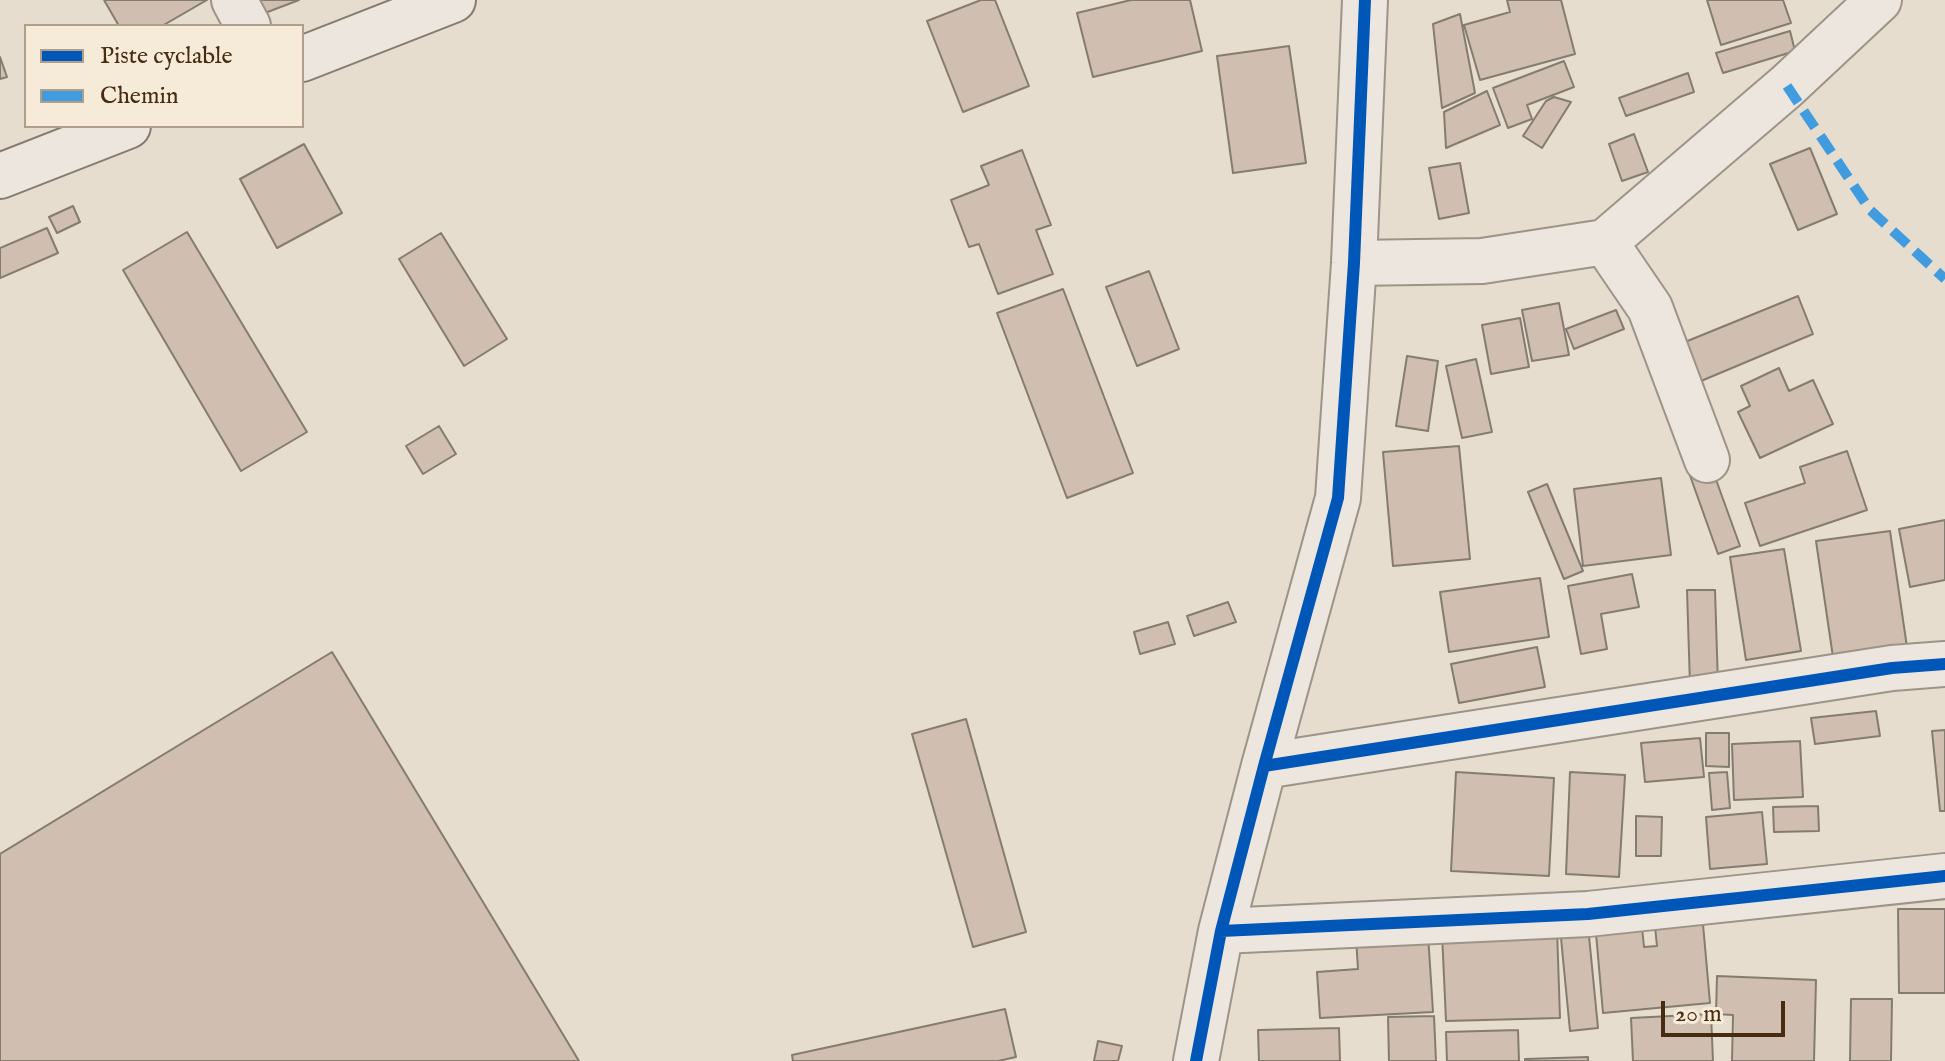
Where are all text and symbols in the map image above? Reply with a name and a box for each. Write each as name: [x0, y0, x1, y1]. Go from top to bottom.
legend: [24, 24, 304, 128]
text: Piste cyclable: [100, 41, 232, 72]
text: Chemin: [100, 81, 179, 112]
scale bar: [1665, 985, 1789, 1035]
text: 20 m: [1675, 999, 1722, 1030]

